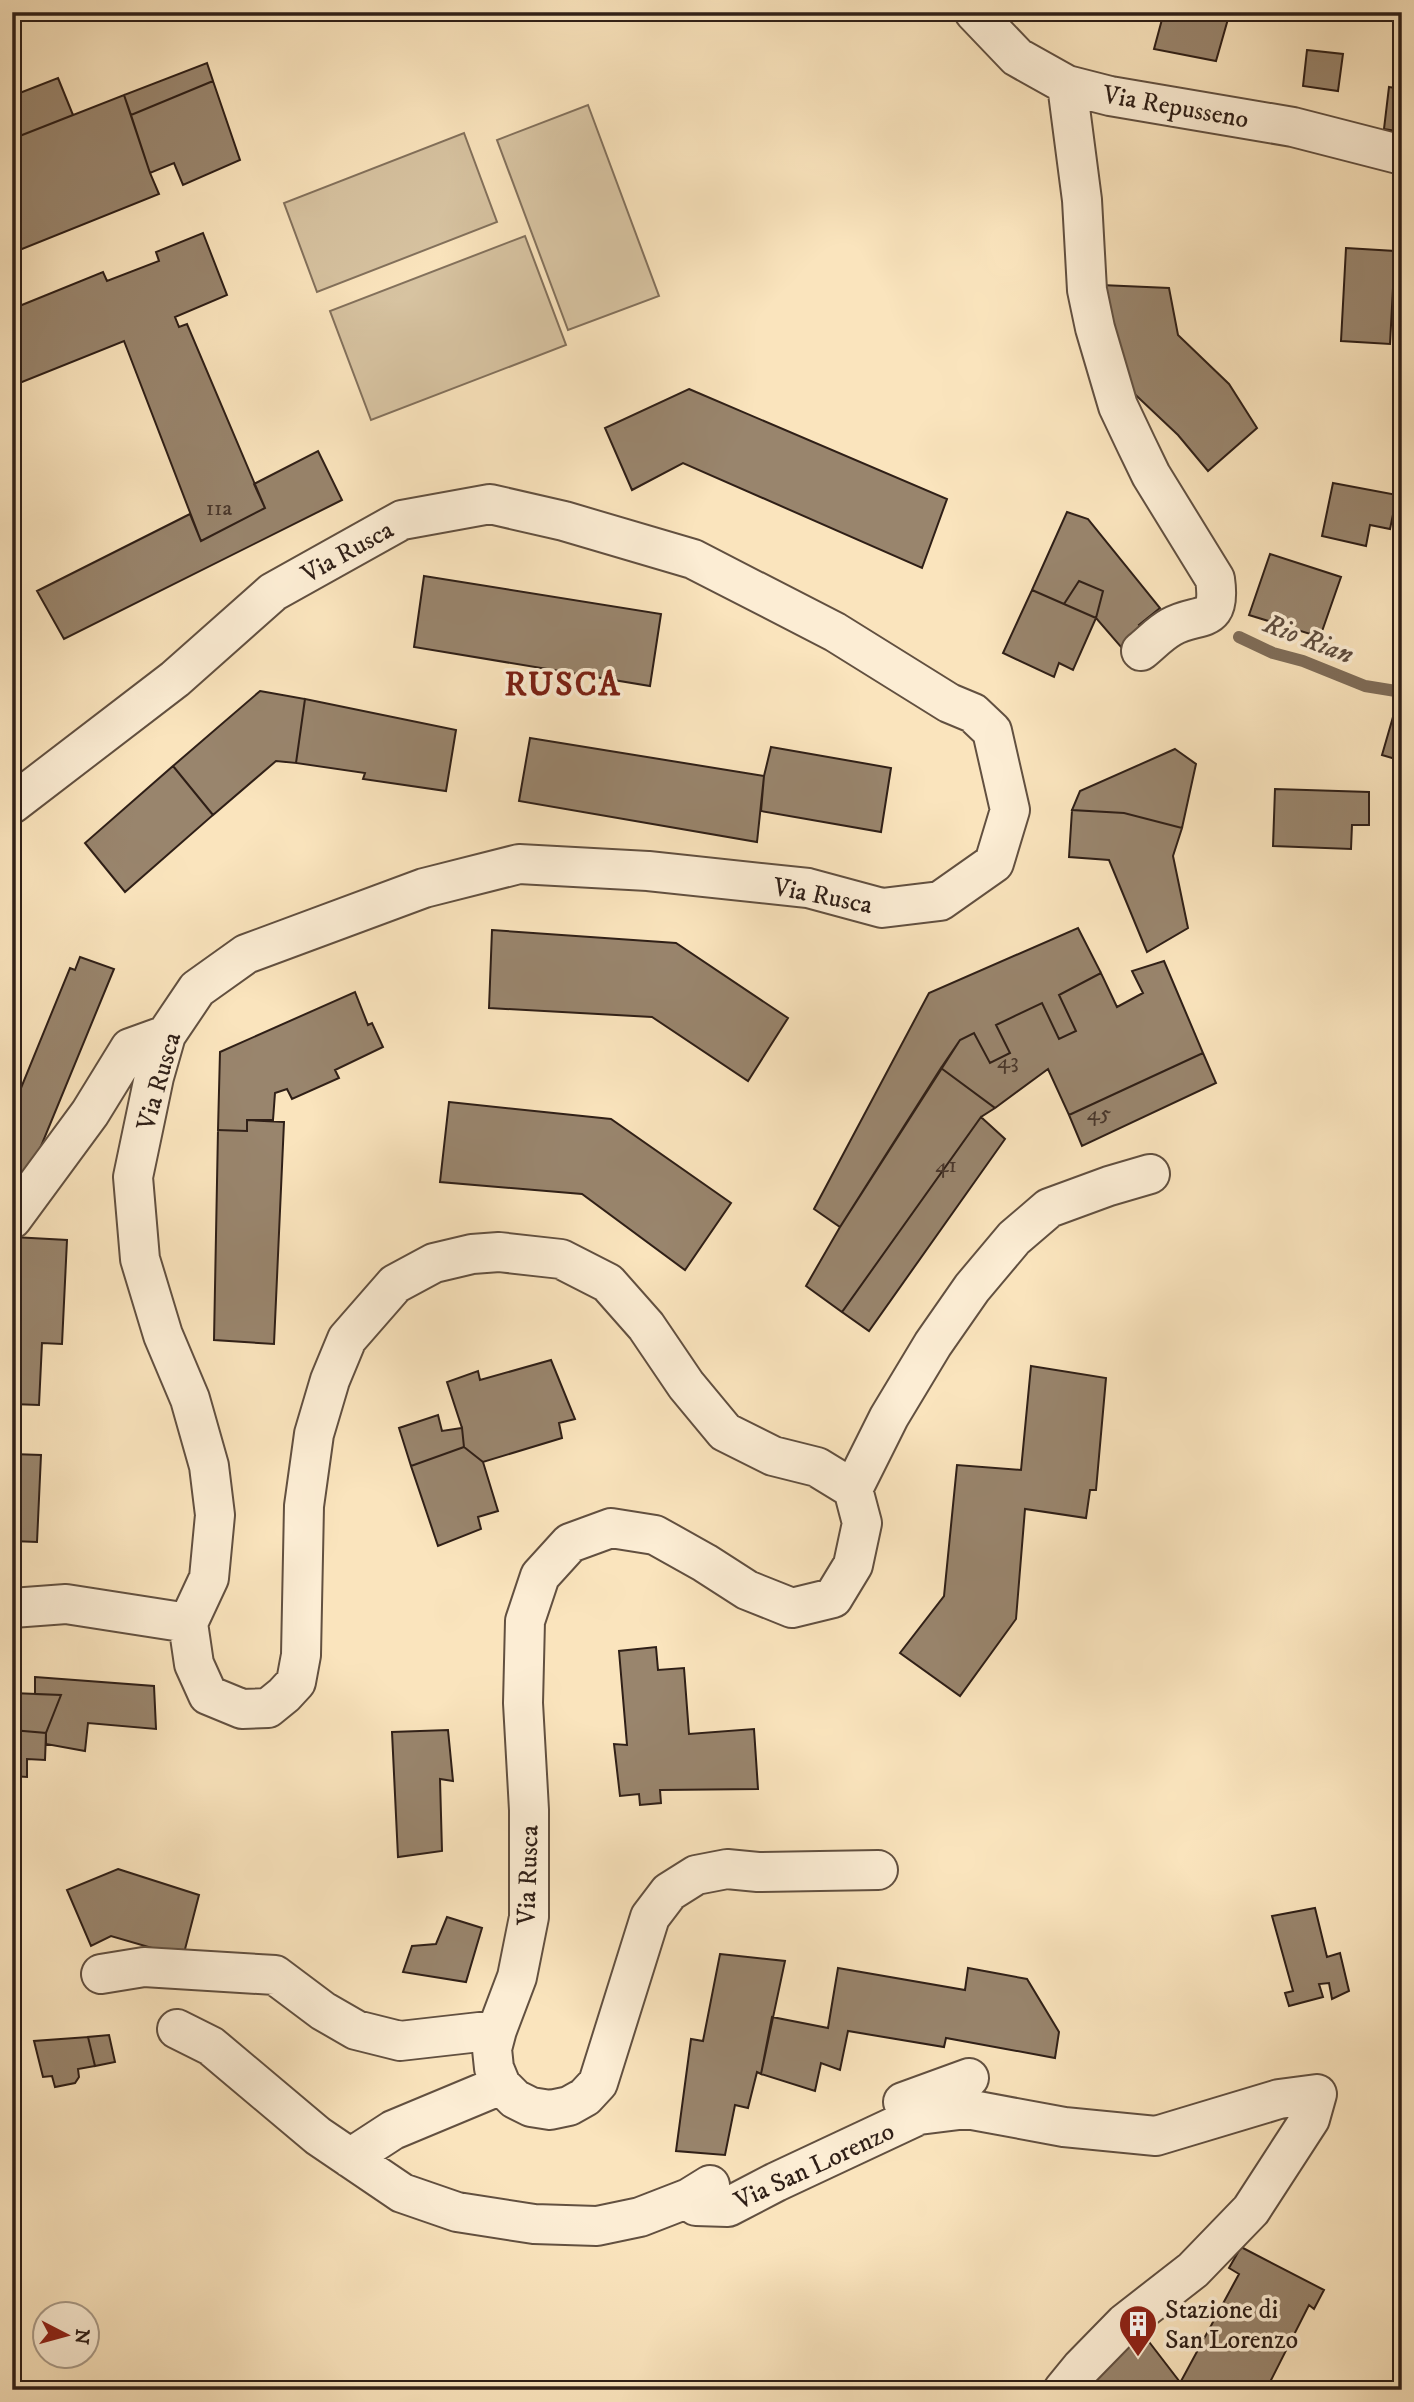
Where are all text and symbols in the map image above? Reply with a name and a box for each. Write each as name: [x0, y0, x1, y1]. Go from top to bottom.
street label: Via Repusseno: [1099, 78, 1251, 137]
house number: 11a: [206, 494, 233, 523]
street label: Via Rusca: [295, 514, 400, 592]
water label: Rio Rian: [1258, 606, 1358, 672]
district label: RUSCA: [504, 665, 622, 706]
street label: Via Rusca: [769, 871, 875, 922]
street label: Via Rusca: [129, 1029, 189, 1135]
house number: 43: [997, 1047, 1019, 1076]
house number: 45: [1087, 1099, 1111, 1128]
house number: 41: [935, 1151, 957, 1180]
street label: Via Rusca: [510, 1824, 547, 1927]
street label: Via San Lorenzo: [729, 2115, 900, 2218]
place label: Stazione di San Lorenzo: [1165, 2294, 1298, 2357]
north arrow: [32, 2300, 102, 2370]
building icon: Stazione di San Lorenzo: [1117, 2303, 1159, 2358]
text: N: [69, 2328, 94, 2346]

